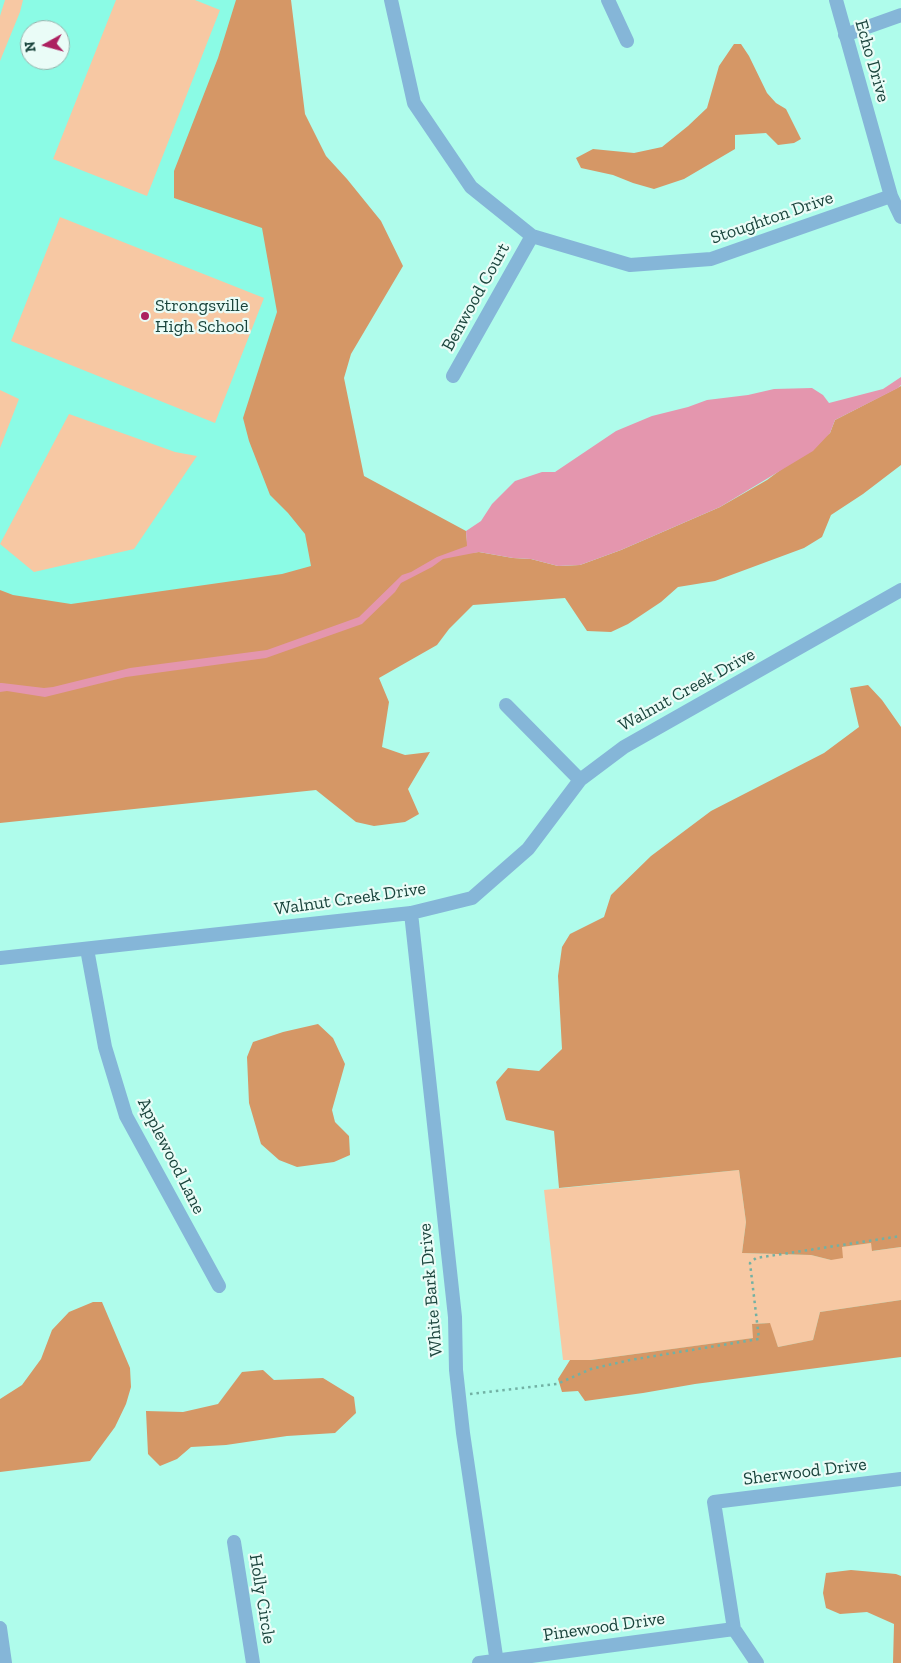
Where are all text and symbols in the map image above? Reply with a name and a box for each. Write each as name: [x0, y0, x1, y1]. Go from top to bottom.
street label: Echo Drive: [850, 17, 894, 105]
north arrow: [20, 20, 70, 70]
text: N: [22, 40, 40, 53]
street label: Stoughton Drive: [708, 187, 836, 249]
street label: Benwood Court: [437, 239, 515, 355]
place label: Strongsville High School: [155, 295, 249, 338]
marker: Strongsville High School: [139, 310, 151, 322]
street label: Walnut Creek Drive: [615, 644, 759, 736]
street label: Walnut Creek Drive: [273, 878, 427, 920]
street label: Applewood Lane: [132, 1094, 210, 1218]
street label: White Bark Drive: [414, 1222, 448, 1358]
street label: Sherwood Drive: [742, 1454, 868, 1490]
street label: Holly Circle: [244, 1552, 280, 1646]
street label: Pinewood Drive: [542, 1608, 666, 1646]

